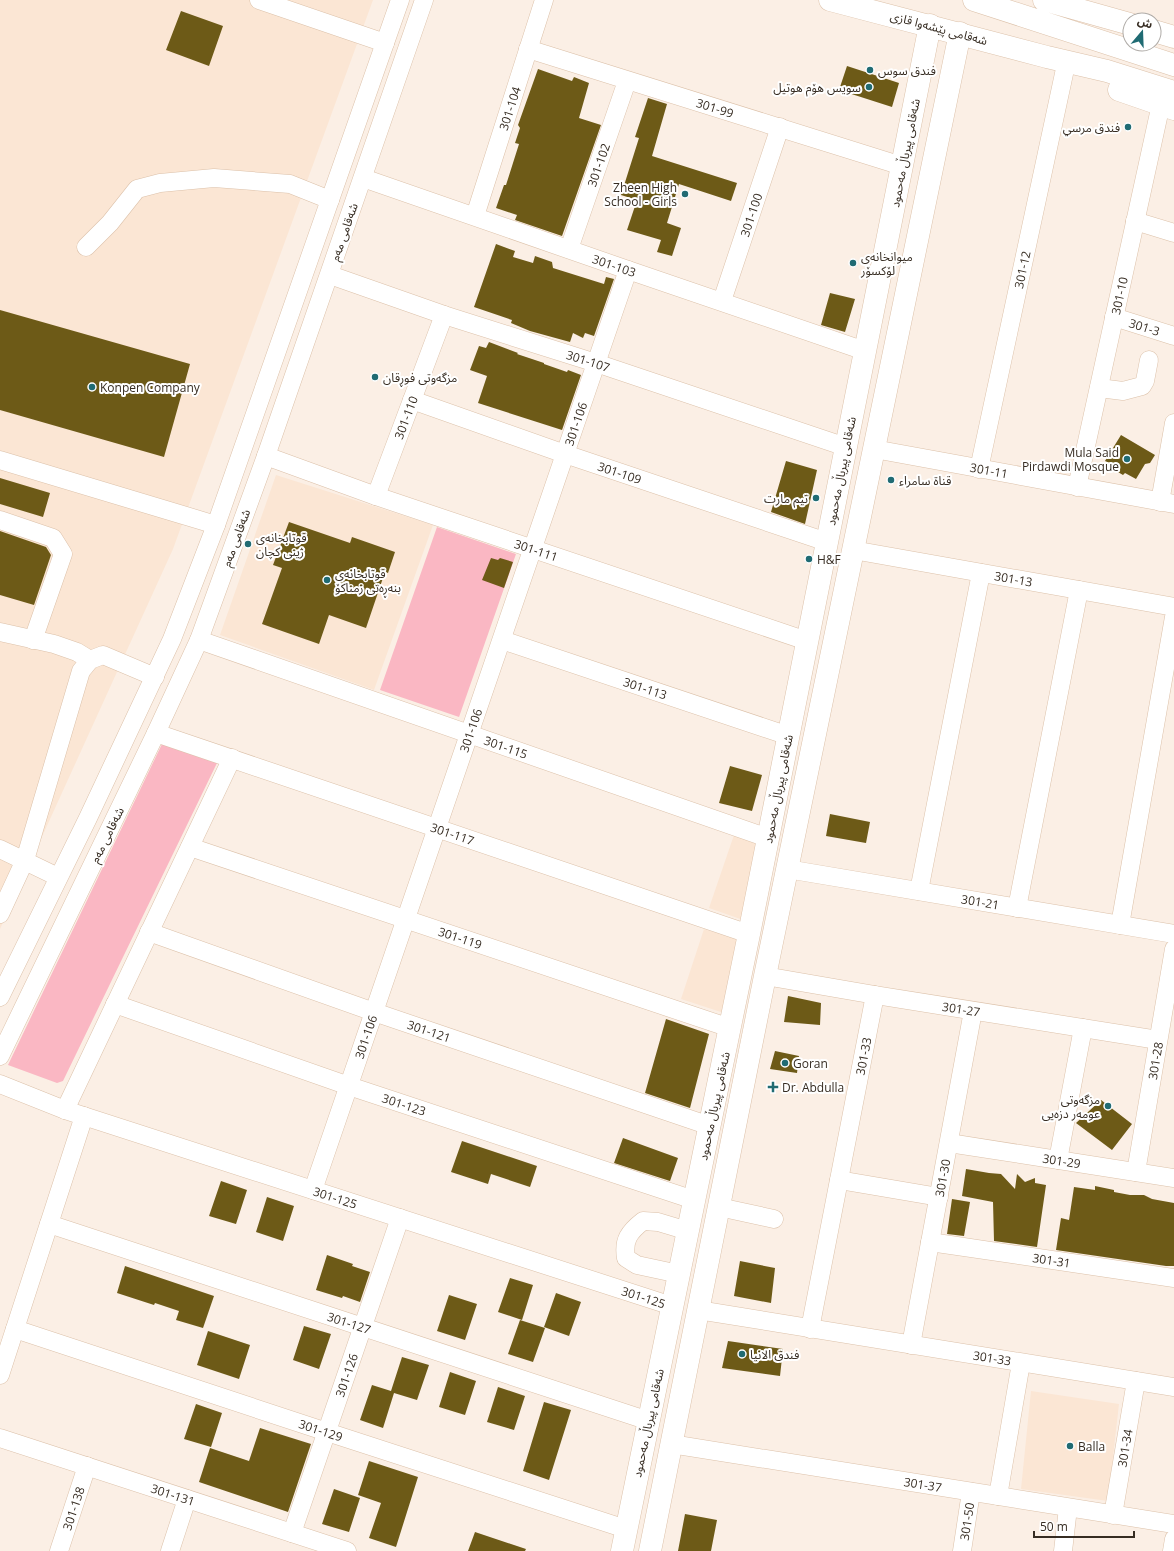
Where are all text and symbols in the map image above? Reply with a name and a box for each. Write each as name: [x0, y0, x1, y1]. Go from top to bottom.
street label: شەقامی پێشەوا قازی: [888, 7, 990, 49]
north arrow: [1122, 12, 1162, 52]
text: ش: [1136, 13, 1155, 32]
place label: فندق سوس: [878, 62, 936, 79]
marker: فندق سوس: [865, 65, 875, 75]
place label: سویس ھۆم هوتيل: [773, 79, 861, 97]
marker: سویس ھۆم هوتيل: [864, 82, 874, 92]
street label: 301-104: [494, 84, 524, 132]
street label: 301-99: [694, 94, 736, 121]
street label: شەقامی پیرباڵ مەحمود: [886, 97, 924, 209]
place label: فندق مرسي: [1063, 119, 1120, 137]
marker: فندق مرسي: [1123, 122, 1133, 132]
street label: 301-102: [583, 141, 613, 189]
place label: Zheen High School - Girls: [604, 179, 677, 210]
marker: Zheen High School - Girls: [680, 189, 690, 199]
street label: 301-100: [736, 190, 766, 239]
street label: شەقامی مەم: [326, 201, 363, 264]
place label: میوانخانەی لۆکسۆر: [860, 248, 913, 279]
street label: 301-12: [1010, 249, 1034, 290]
street label: 301-103: [590, 250, 638, 281]
marker: میوانخانەی لۆکسۆر: [848, 258, 858, 268]
street label: 301-10: [1107, 275, 1131, 316]
street label: 301-3: [1127, 314, 1162, 340]
street label: 301-107: [564, 346, 612, 376]
place label: مزگەوتی فوڕقان: [383, 369, 457, 388]
marker: مزگەوتی فوڕقان: [370, 372, 380, 382]
place label: Konpen Company: [100, 379, 201, 396]
marker: Konpen Company: [87, 382, 97, 392]
street label: 301-110: [390, 393, 421, 441]
street label: 301-106: [560, 399, 591, 448]
street label: شەقامی پیرباڵ مەحمود: [822, 415, 860, 527]
place label: Mula Said Pirdawdi Mosque: [1022, 444, 1119, 475]
marker: Mula Said Pirdawdi Mosque: [1122, 454, 1132, 464]
street label: 301-109: [596, 457, 644, 488]
street label: 301-11: [969, 458, 1009, 482]
place label: قناة سامراء: [899, 472, 951, 489]
marker: قناة سامراء: [886, 475, 896, 485]
place label: تیم مارت: [764, 490, 808, 508]
marker: تیم مارت: [811, 493, 821, 503]
street label: شەقامی مەم: [218, 507, 255, 570]
place label: قوتابخانەی ژینی کچان: [256, 529, 307, 560]
street label: 301-111: [512, 535, 560, 565]
marker: قوتابخانەی ژینی کچان: [243, 539, 253, 549]
place label: H&F: [817, 551, 841, 568]
marker: H&F: [804, 554, 814, 564]
place label: قوتابخانەی بنەڕەتی زمناکۆ: [335, 565, 401, 598]
street label: 301-13: [993, 567, 1034, 590]
marker: قوتابخانەی بنەڕەتی زمناکۆ: [322, 575, 332, 585]
street label: 301-113: [621, 673, 669, 703]
street label: 301-106: [455, 706, 486, 754]
street label: 301-115: [482, 731, 530, 762]
street label: شەقامی پیرباڵ مەحمود: [759, 733, 797, 845]
street label: شەقامی مەم: [86, 804, 129, 866]
street label: 301-117: [428, 818, 477, 849]
street label: 301-21: [960, 890, 1001, 913]
street label: 301-119: [436, 922, 484, 953]
street label: 301-27: [941, 997, 982, 1020]
street label: 301-106: [350, 1013, 381, 1061]
street label: 301-121: [405, 1015, 453, 1046]
street label: 301-33: [851, 1036, 875, 1077]
street label: 301-28: [1143, 1040, 1167, 1081]
street label: شەقامی پیرباڵ مەحمود: [694, 1050, 734, 1162]
place label: Goran: [793, 1055, 828, 1072]
marker: Goran: [780, 1058, 790, 1068]
place label: Dr. Abdulla: [782, 1079, 844, 1096]
marker: Dr. Abdulla: [767, 1081, 779, 1093]
street label: 301-123: [380, 1089, 428, 1119]
place label: مزگەوتی عومەر دزەیی: [1042, 1091, 1100, 1122]
marker: مزگەوتی عومەر دزەیی: [1103, 1101, 1113, 1111]
street label: 301-29: [1041, 1149, 1082, 1172]
street label: 301-30: [930, 1157, 954, 1198]
street label: 301-125: [311, 1182, 359, 1212]
street label: 301-31: [1032, 1249, 1072, 1271]
street label: 301-125: [619, 1282, 668, 1312]
street label: 301-127: [325, 1307, 373, 1338]
place label: فندق الانيا: [750, 1346, 799, 1363]
street label: 301-33: [972, 1346, 1013, 1369]
marker: فندق الانيا: [737, 1349, 747, 1359]
street label: 301-126: [331, 1351, 362, 1399]
street label: شەقامی پیرباڵ مەحمود: [628, 1367, 668, 1479]
street label: 301-129: [297, 1415, 345, 1445]
street label: 301-34: [1113, 1428, 1136, 1468]
place label: Balla: [1078, 1438, 1105, 1455]
marker: Balla: [1065, 1441, 1075, 1451]
street label: 301-37: [903, 1473, 943, 1495]
street label: 301-131: [149, 1479, 197, 1509]
street label: 301-138: [58, 1484, 88, 1532]
street label: 301-50: [955, 1501, 978, 1542]
scale bar: [1034, 1513, 1134, 1539]
text: 50 m: [1040, 1518, 1068, 1535]

